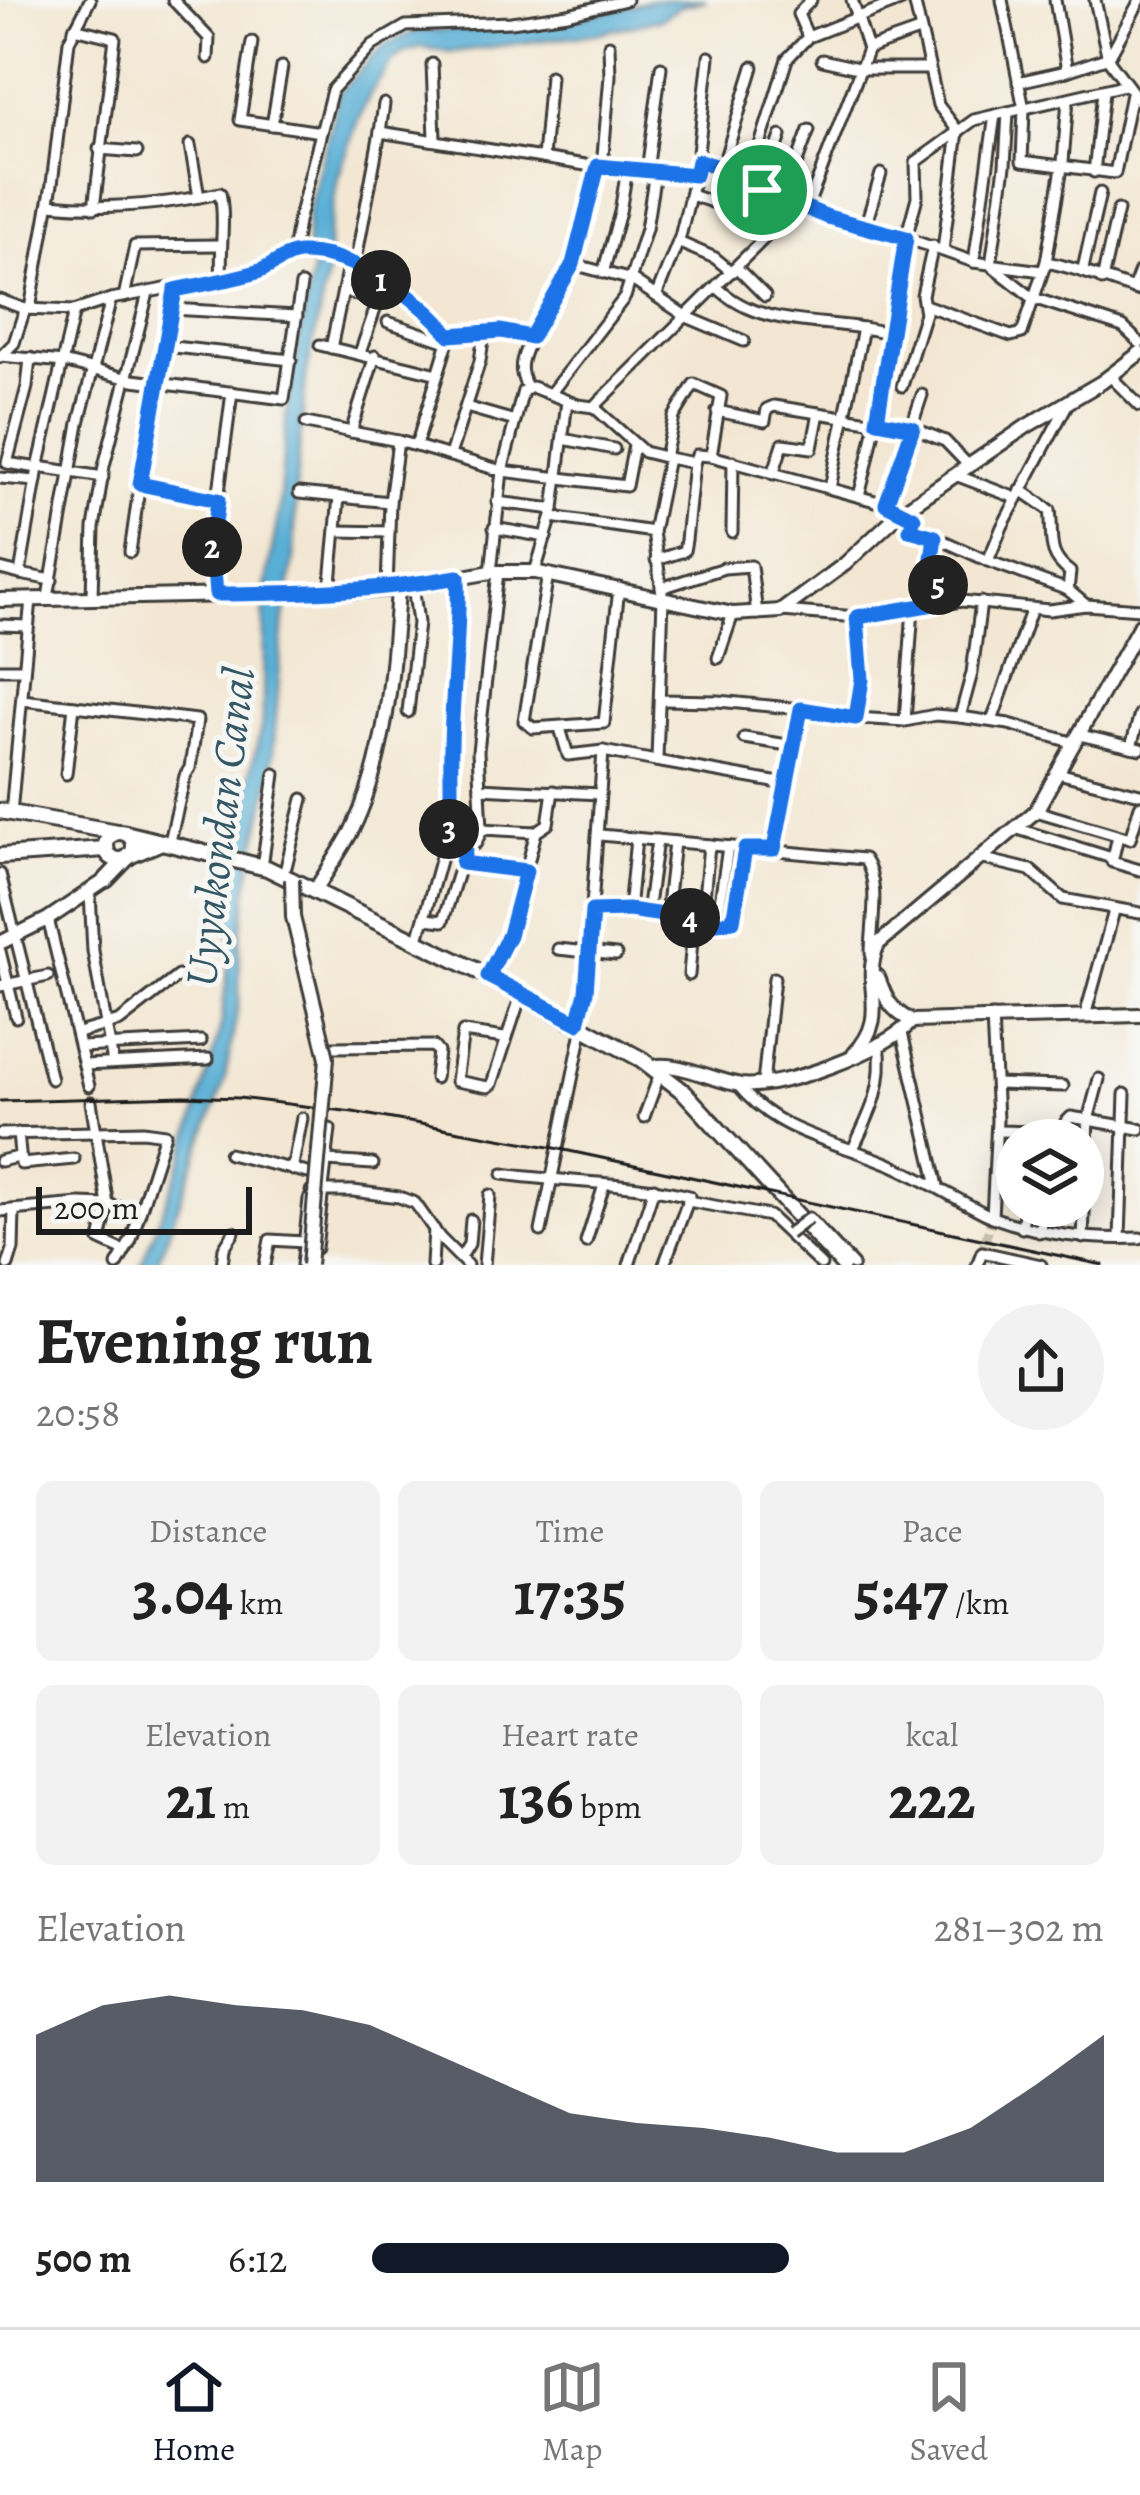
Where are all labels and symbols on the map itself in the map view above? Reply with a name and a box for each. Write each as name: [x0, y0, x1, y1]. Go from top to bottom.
pin: [711, 139, 813, 241]
pin: 1: [351, 250, 411, 310]
pin: 2: [182, 517, 242, 577]
pin: 5: [908, 555, 968, 615]
water label: Uyyakondan Canal: [170, 664, 270, 990]
pin: 3: [419, 799, 479, 859]
pin: 4: [660, 888, 720, 948]
scale bar: [36, 1181, 252, 1234]

